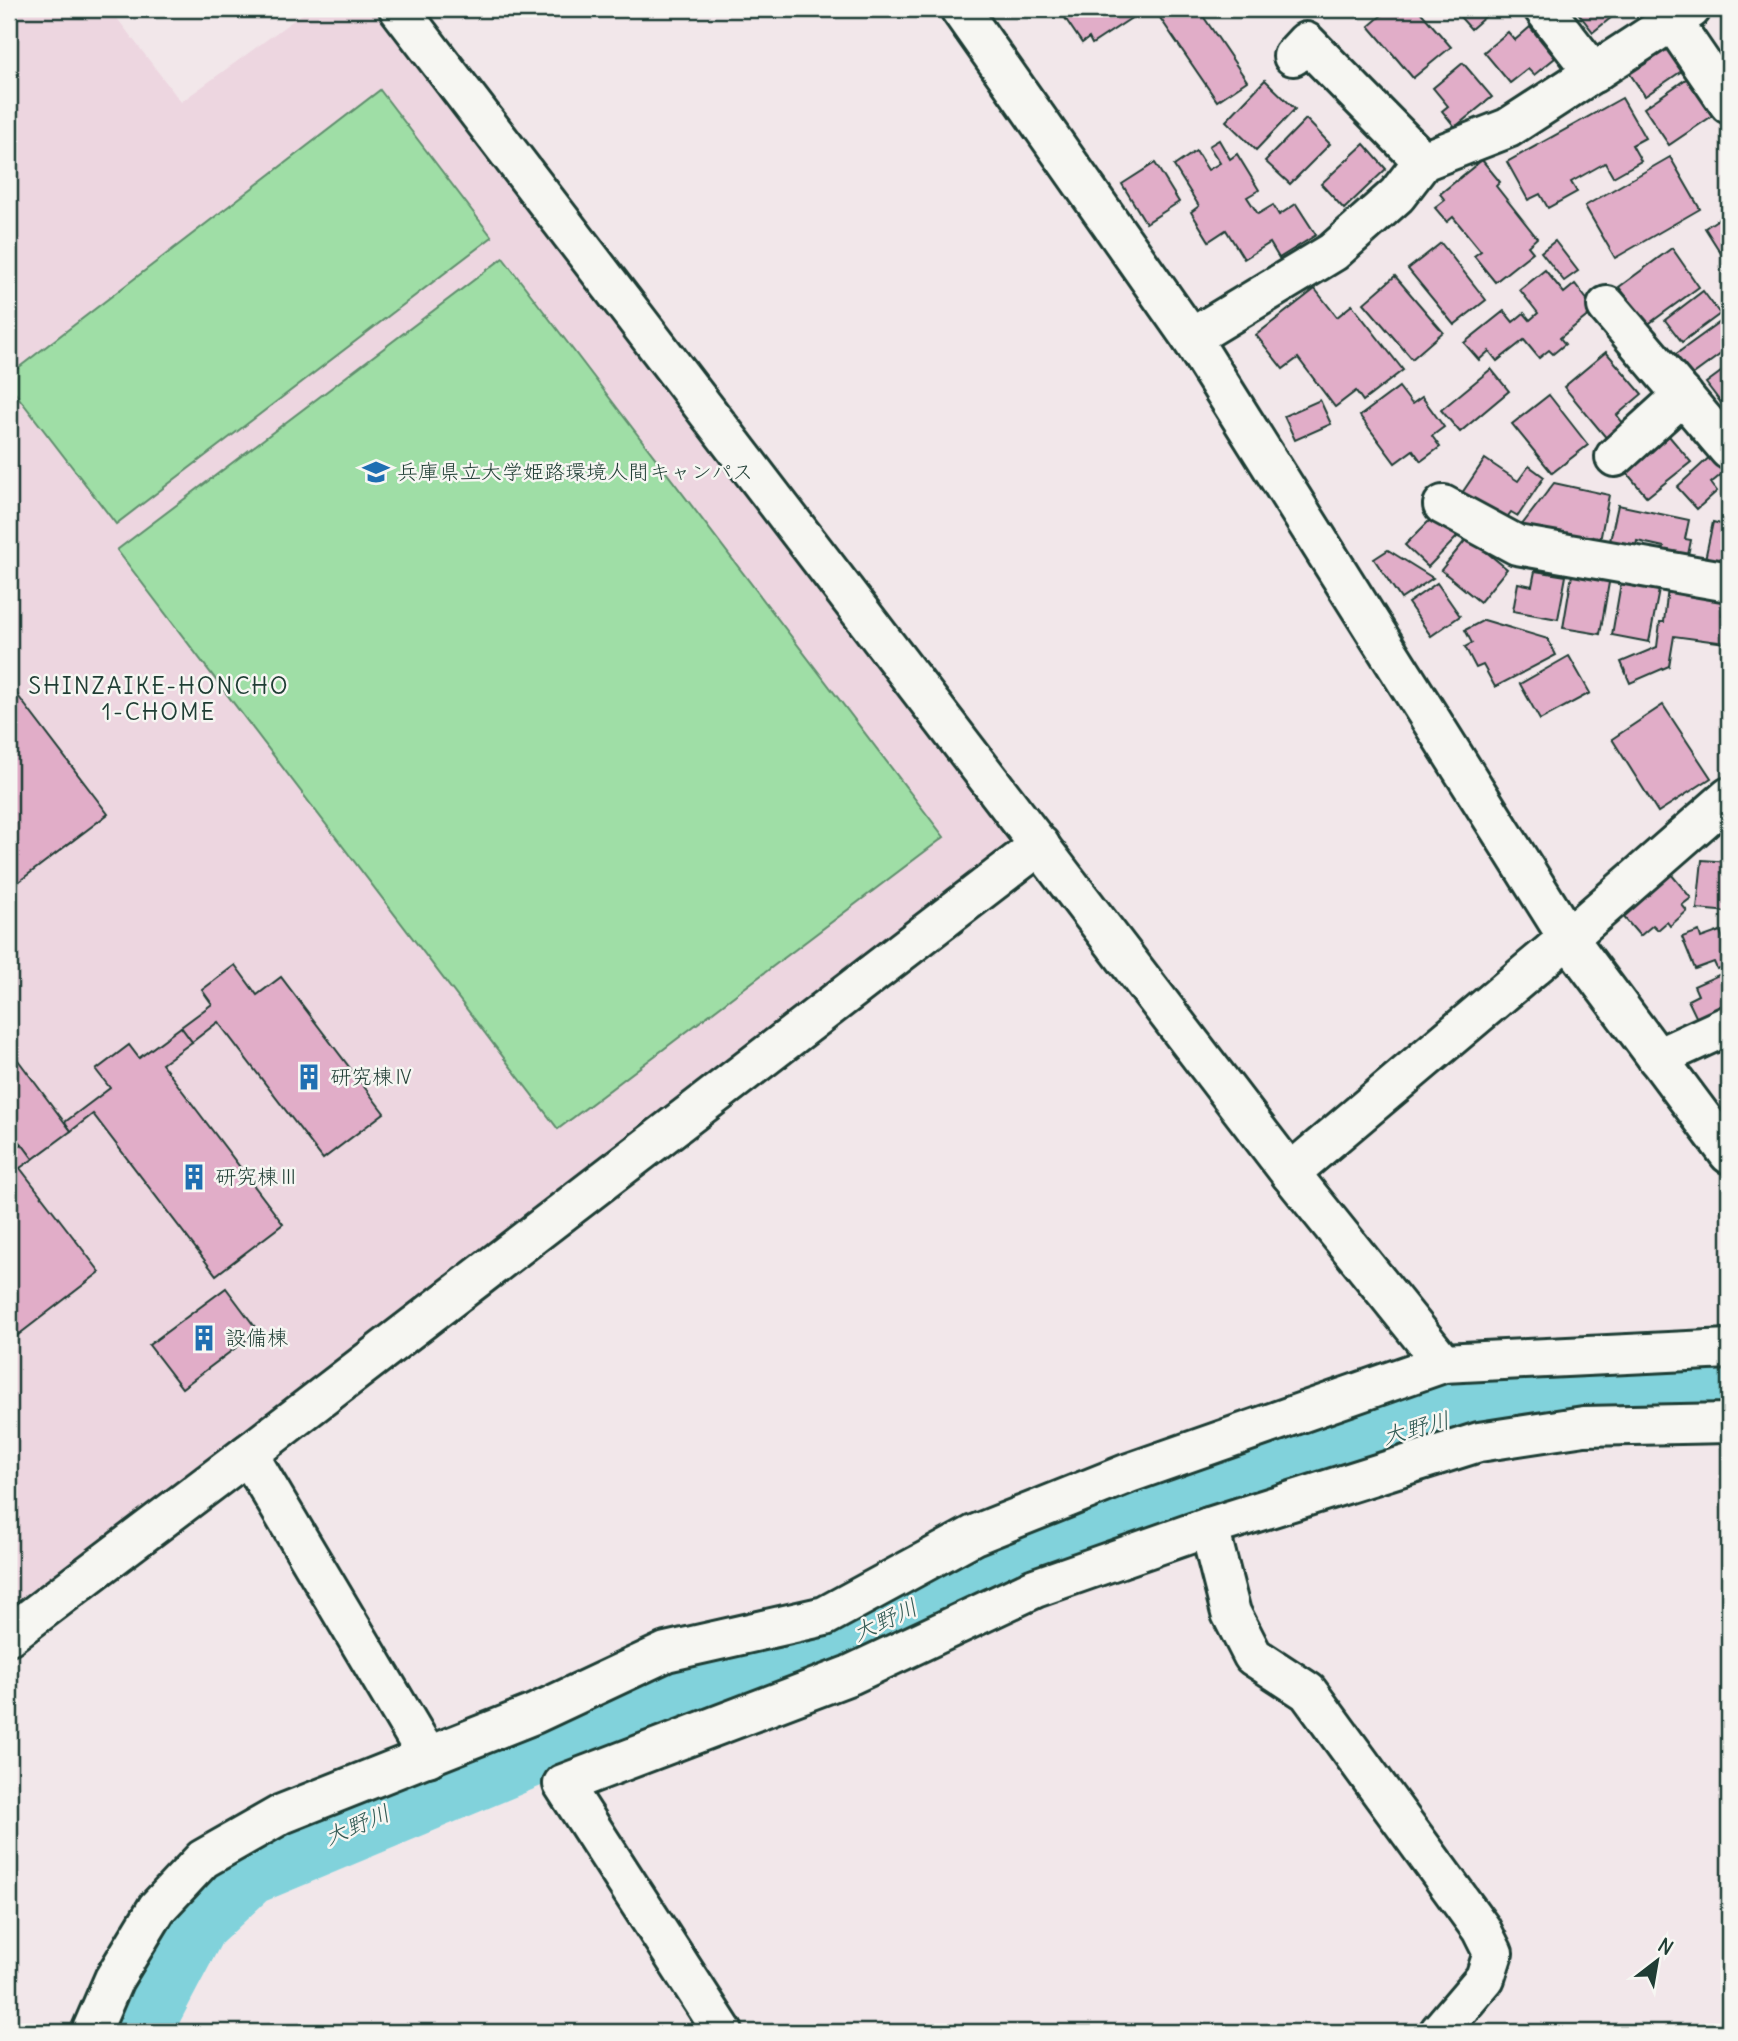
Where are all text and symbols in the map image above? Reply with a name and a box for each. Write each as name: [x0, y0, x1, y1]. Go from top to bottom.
school or university icon: 兵庫県立大学姫路環境人間キャンパス: [361, 457, 391, 487]
place label: 兵庫県立大学姫路環境人間キャンパス: [397, 458, 753, 485]
district label: SHINZAIKE-HONCHO 1-CHOME: [28, 671, 290, 726]
building icon: 研究棟Ⅳ: [294, 1062, 324, 1092]
place label: 研究棟Ⅳ: [330, 1063, 414, 1090]
building icon: 研究棟Ⅲ: [179, 1162, 209, 1192]
place label: 研究棟Ⅲ: [215, 1163, 299, 1190]
building icon: 設備棟: [189, 1323, 219, 1353]
place label: 設備棟: [225, 1324, 288, 1351]
water label: 大野川: [1379, 1405, 1453, 1450]
water label: 大野川: [847, 1592, 922, 1647]
water label: 大野川: [319, 1798, 394, 1851]
north arrow: [1622, 1926, 1692, 1996]
text: N: [1654, 1933, 1678, 1960]

